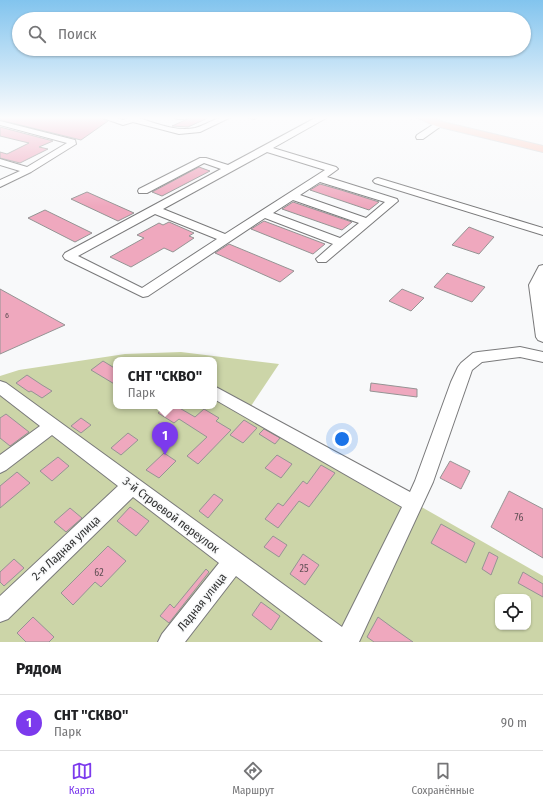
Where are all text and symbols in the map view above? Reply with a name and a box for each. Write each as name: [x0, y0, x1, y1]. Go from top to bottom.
search box: [12, 12, 531, 56]
icon: search: [26, 23, 48, 45]
text: Поиск: [58, 25, 96, 43]
house number: 6: [5, 311, 9, 320]
popup: [113, 357, 217, 409]
text: СНТ "СКВО": [128, 367, 202, 385]
text: Парк: [128, 385, 155, 400]
pin: 1: [152, 422, 178, 455]
your location: [332, 429, 352, 449]
street label: 3-й Строевой переулок: [120, 474, 222, 556]
house number: 76: [515, 512, 523, 524]
street label: 2-я Ладная улица: [29, 513, 103, 583]
house number: 25: [300, 563, 309, 575]
house number: 62: [94, 567, 104, 579]
street label: Ладная улица: [175, 570, 230, 634]
map controls: [495, 594, 531, 630]
button: locate: [495, 594, 531, 630]
text: Рядом: [16, 658, 61, 679]
text: СНТ "СКВО": [54, 706, 128, 724]
text: 1: [26, 715, 32, 730]
text: 90 m: [501, 715, 527, 730]
text: Парк: [54, 724, 81, 739]
tab: Карта: [69, 760, 95, 797]
tab: Маршрут: [232, 760, 274, 797]
tab: Сохранённые: [412, 760, 474, 797]

